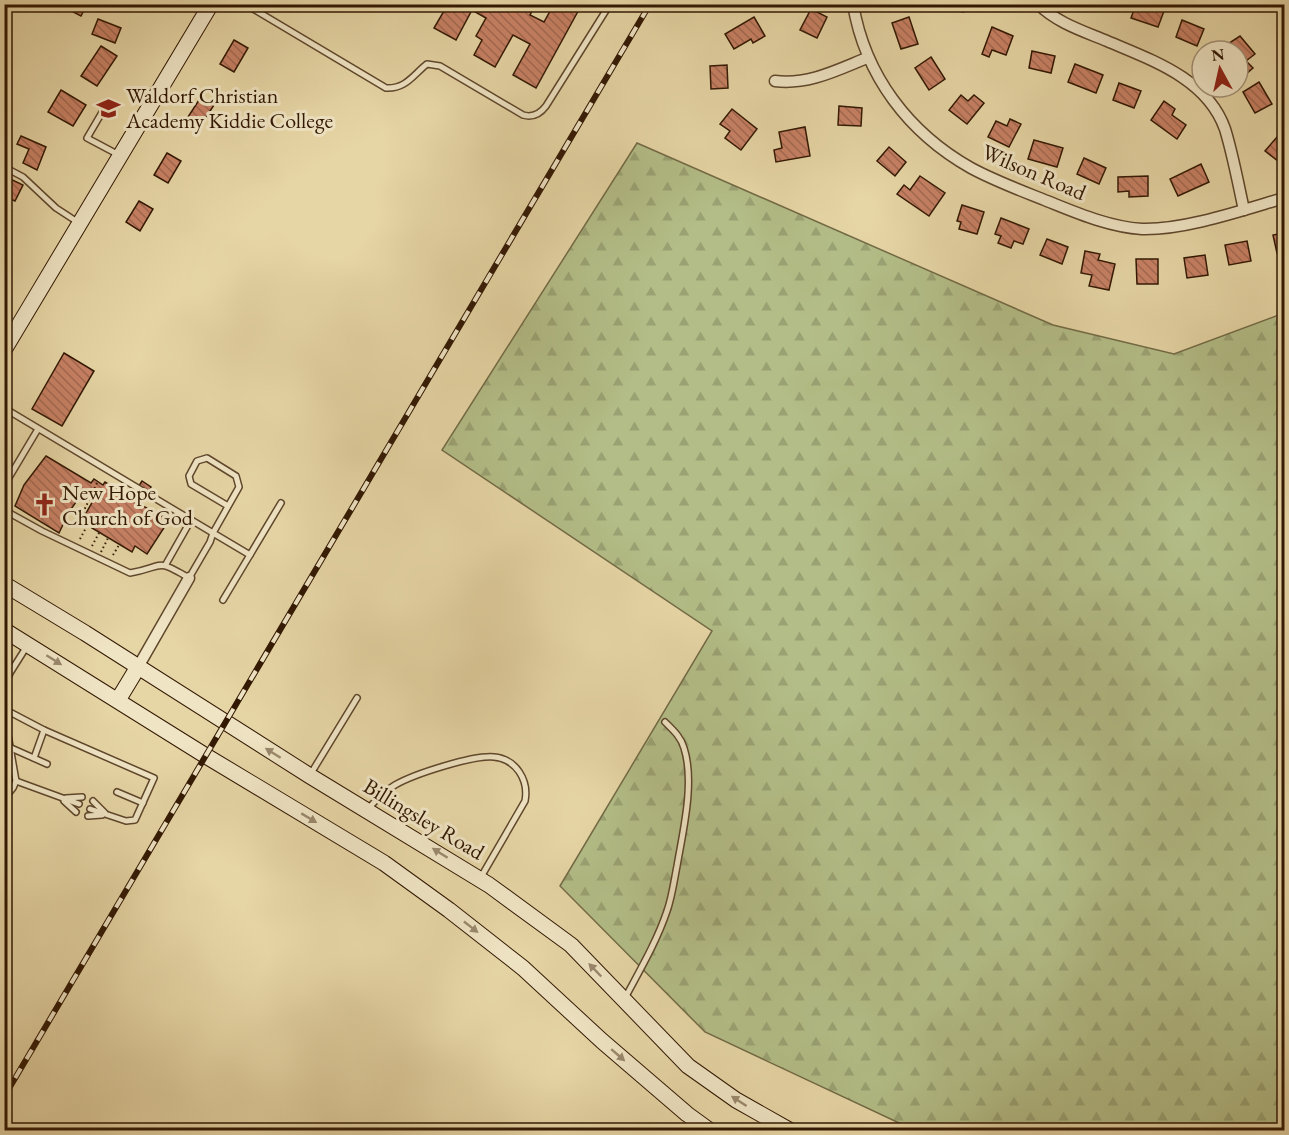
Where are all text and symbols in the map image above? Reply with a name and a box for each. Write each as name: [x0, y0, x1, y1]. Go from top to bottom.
north arrow: [1190, 39, 1250, 99]
text: N: [1210, 43, 1226, 66]
place label: Waldorf Christian Academy Kiddie College: [125, 81, 334, 135]
school or university icon: Waldorf Christian Academy Kiddie College: [95, 95, 121, 121]
street label: Wilson Road: [977, 137, 1091, 207]
place label: New Hope Church of God: [62, 478, 194, 532]
church icon: New Hope Church of God: [31, 492, 57, 518]
one-way arrow: [46, 655, 62, 666]
one-way arrow: [265, 748, 281, 759]
street label: Billingsley Road: [358, 771, 491, 867]
one-way arrow: [301, 813, 317, 824]
one-way arrow: [432, 848, 448, 859]
one-way arrow: [463, 921, 479, 934]
one-way arrow: [588, 963, 602, 978]
one-way arrow: [610, 1048, 625, 1061]
one-way arrow: [731, 1096, 747, 1107]

